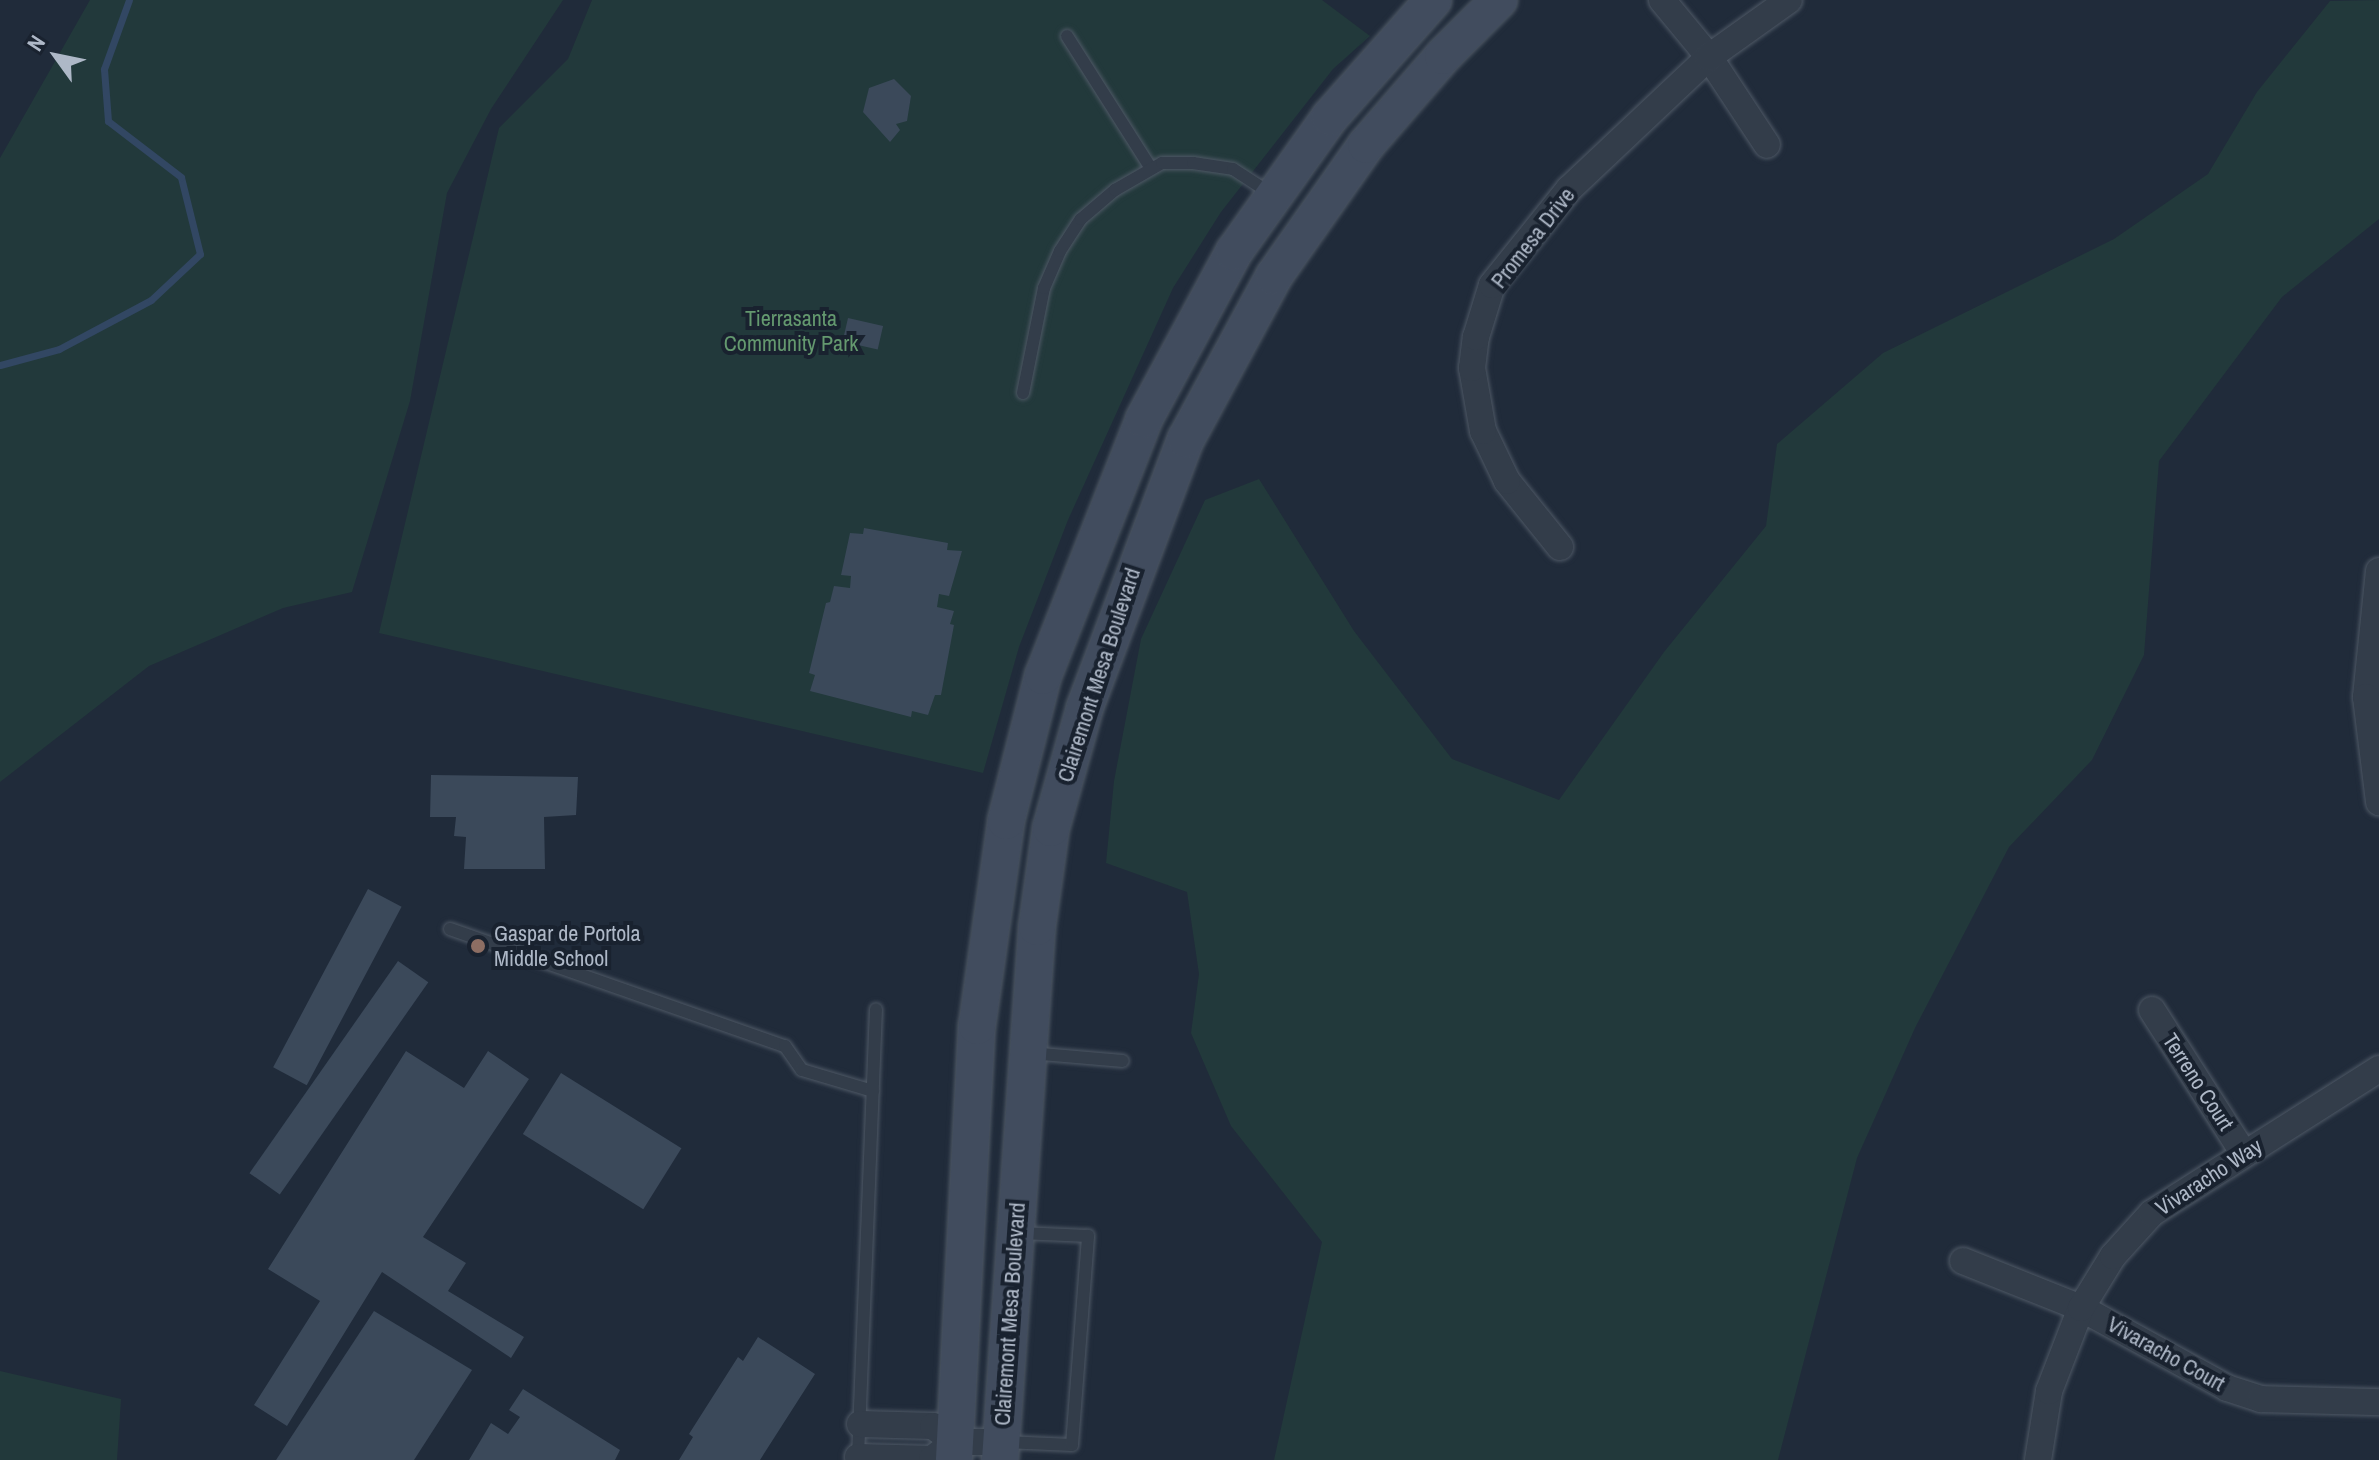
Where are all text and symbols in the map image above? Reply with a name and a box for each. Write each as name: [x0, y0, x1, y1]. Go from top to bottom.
north arrow: [16, 16, 96, 96]
text: N: [20, 29, 52, 57]
street label: Promesa Drive: [1486, 182, 1580, 294]
park label: Tierrasanta Community Park: [724, 305, 858, 356]
street label: Clairemont Mesa Boulevard: [1052, 565, 1146, 785]
place label: Gaspar de Portola Middle School: [494, 920, 640, 972]
marker: Gaspar de Portola Middle School: [469, 937, 487, 955]
street label: Terreno Court: [2157, 1029, 2239, 1135]
street label: Vivaracho Way: [2151, 1133, 2267, 1221]
street label: Clairemont Mesa Boulevard: [989, 1202, 1031, 1426]
street label: Vivaracho Court: [2103, 1311, 2229, 1397]

